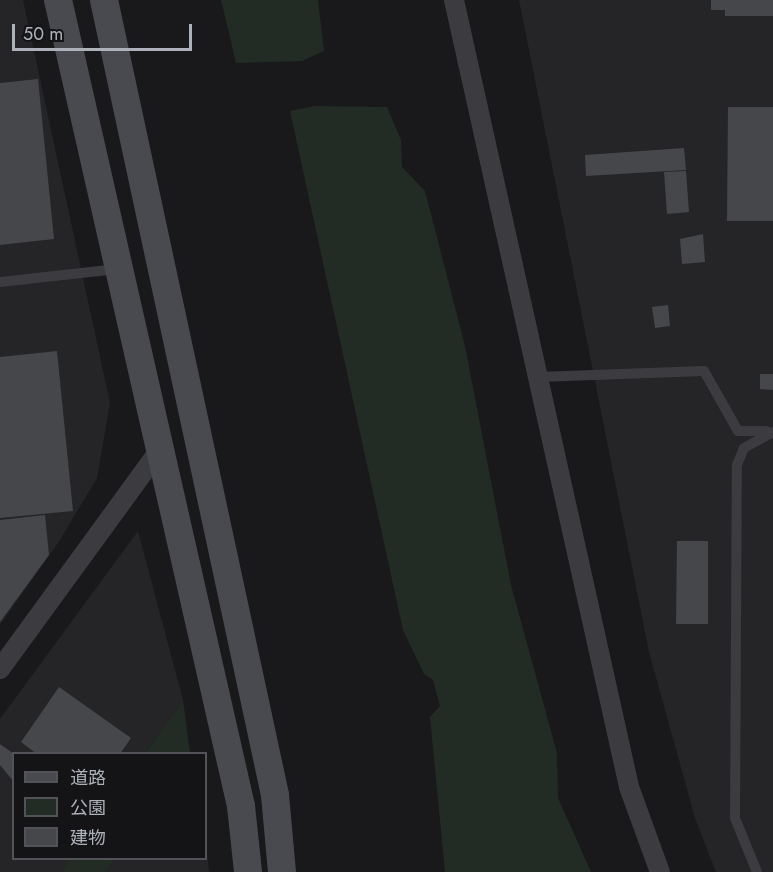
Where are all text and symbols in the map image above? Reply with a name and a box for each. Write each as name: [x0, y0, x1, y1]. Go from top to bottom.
scale bar: [15, 12, 195, 50]
text: 50 m: [23, 21, 63, 47]
legend: [12, 752, 207, 860]
text: 道路: [70, 765, 106, 791]
text: 公園: [70, 795, 106, 821]
text: 建物: [70, 825, 106, 851]

